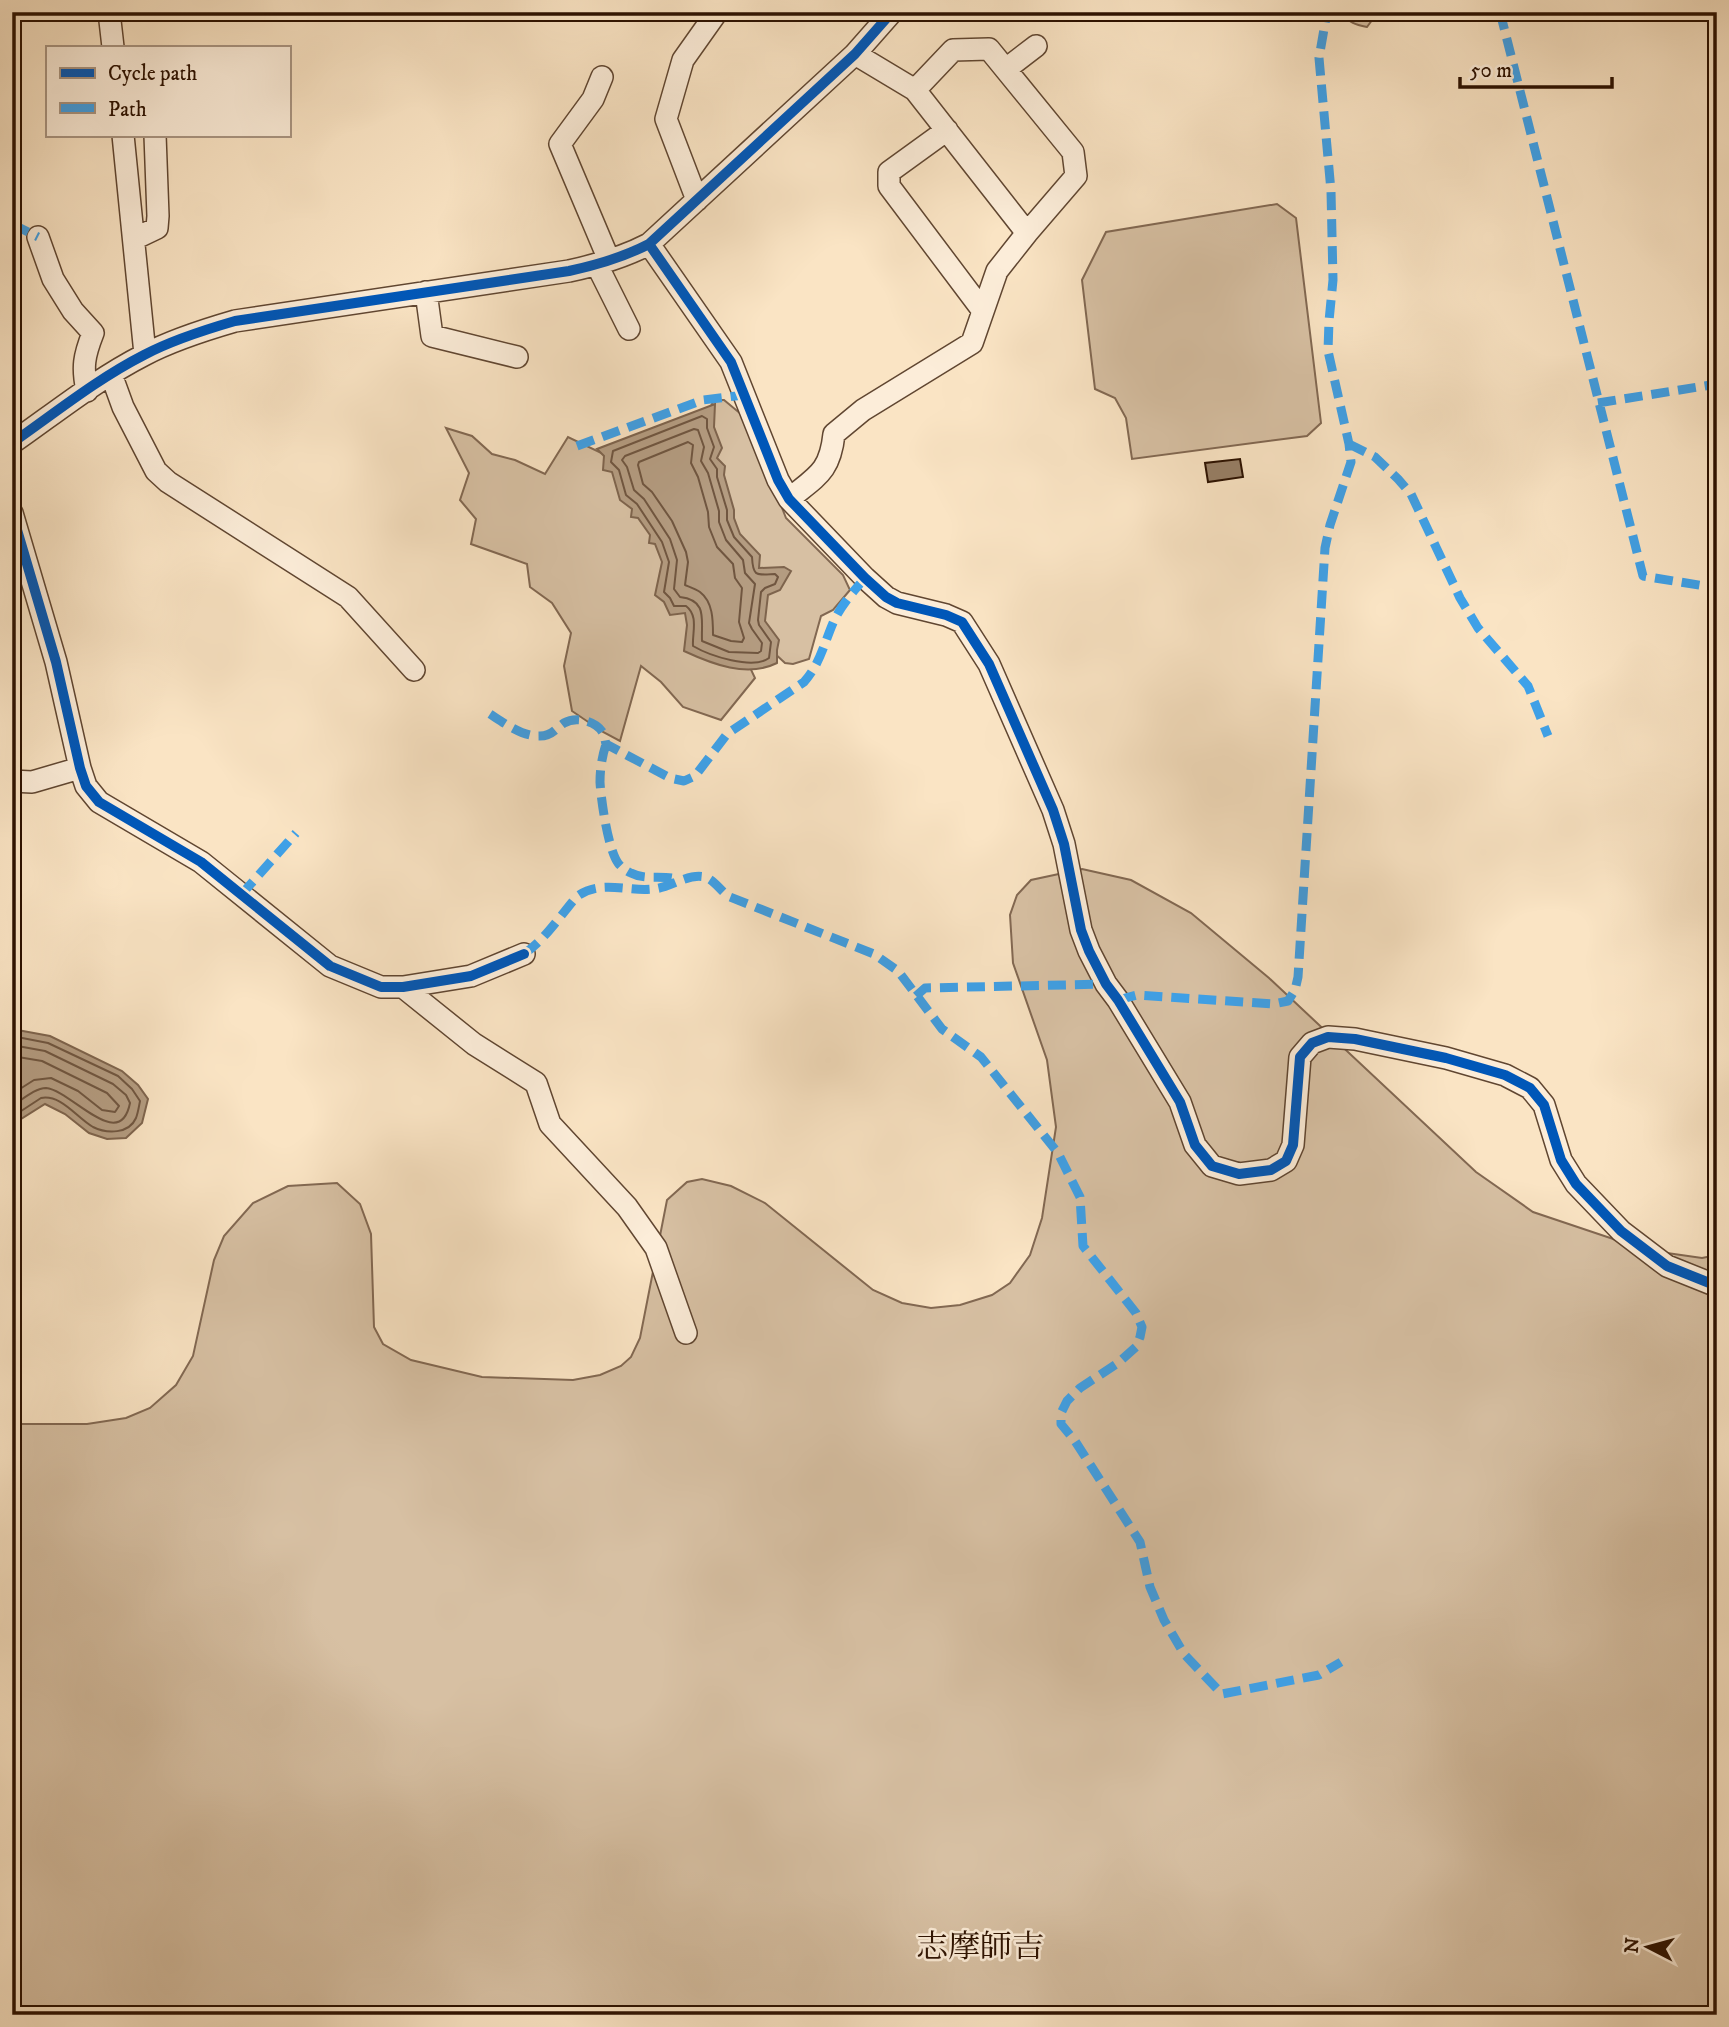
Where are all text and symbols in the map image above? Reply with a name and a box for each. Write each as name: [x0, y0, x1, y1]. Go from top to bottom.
legend: [46, 46, 290, 136]
scale bar: [1460, 46, 1612, 90]
text: 50 m: [1470, 58, 1512, 84]
text: Cycle path: [108, 61, 197, 87]
text: Path: [108, 97, 147, 123]
north arrow: [1614, 1912, 1684, 1982]
district label: 志摩師吉: [916, 1928, 1044, 1968]
text: N: [1620, 1936, 1645, 1954]

